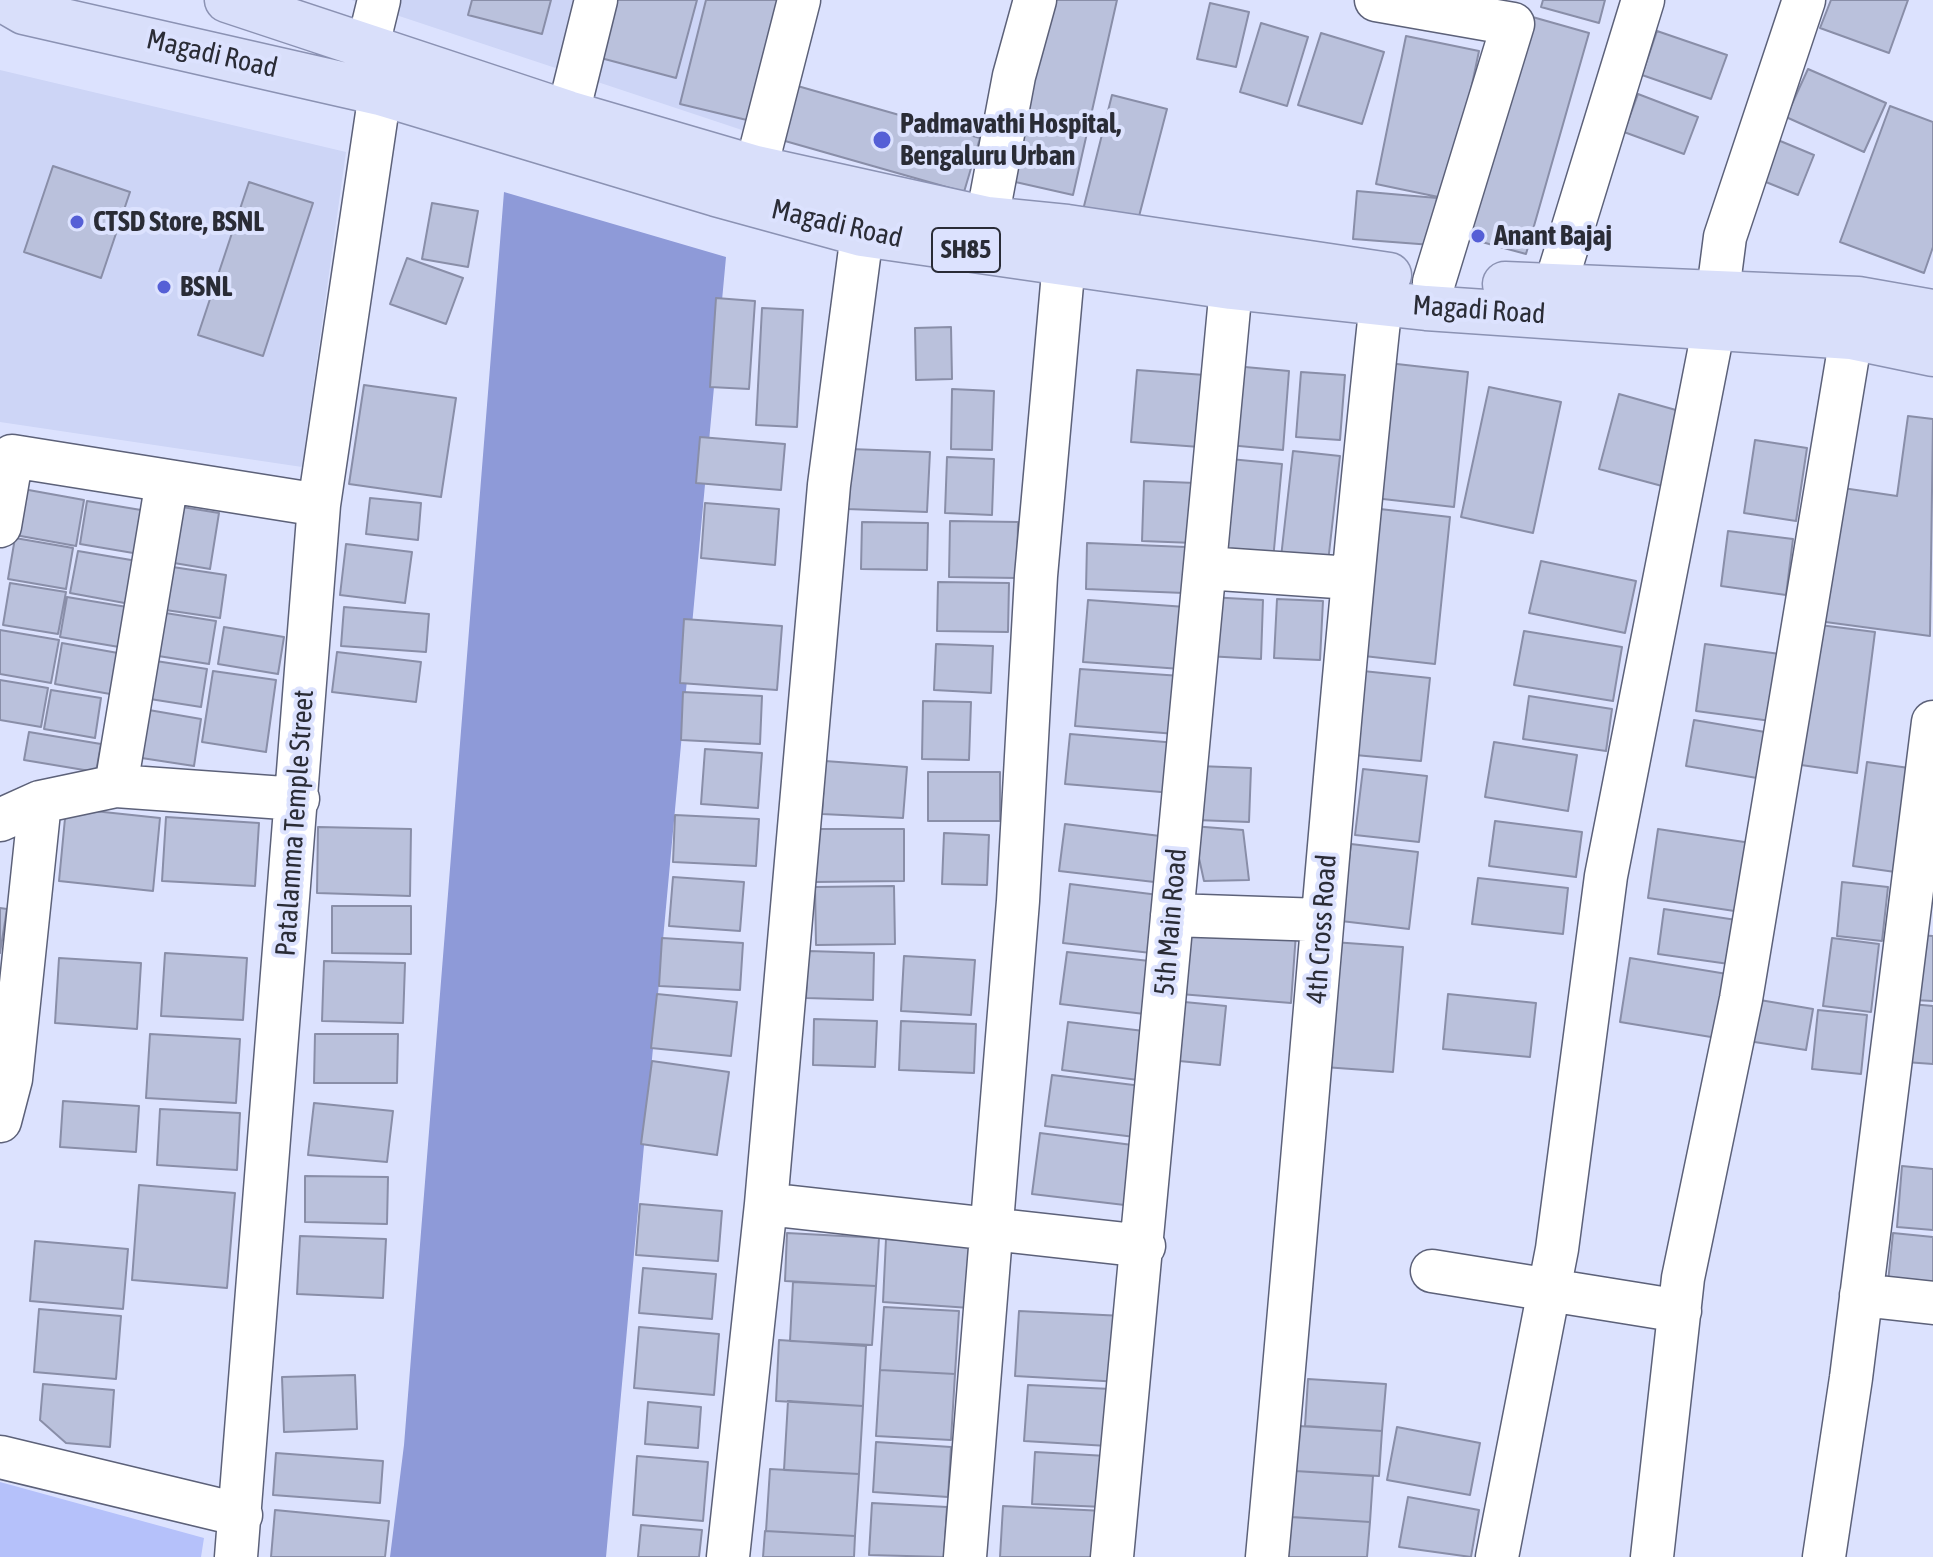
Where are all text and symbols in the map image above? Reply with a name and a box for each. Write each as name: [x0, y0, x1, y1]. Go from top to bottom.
street label: Magadi Road: [143, 23, 281, 85]
place label: Padmavathi Hospital, Bengaluru Urban: [900, 107, 1121, 173]
marker: Padmavathi Hospital, Bengaluru Urban: [871, 129, 893, 151]
street label: Magadi Road: [768, 193, 906, 255]
place label: CTSD Store, BSNL: [93, 205, 264, 239]
marker: CTSD Store, BSNL: [68, 213, 86, 231]
place label: Anant Bajaj: [1494, 219, 1612, 253]
marker: Anant Bajaj: [1469, 227, 1487, 245]
road number: SH85: [932, 228, 1000, 272]
place label: BSNL: [180, 270, 232, 304]
marker: BSNL: [155, 278, 173, 296]
street label: Magadi Road: [1411, 289, 1547, 331]
street label: Patalamma Temple Street: [269, 689, 321, 957]
street label: 5th Main Road: [1148, 847, 1194, 997]
street label: 4th Cross Road: [1300, 853, 1344, 1005]

